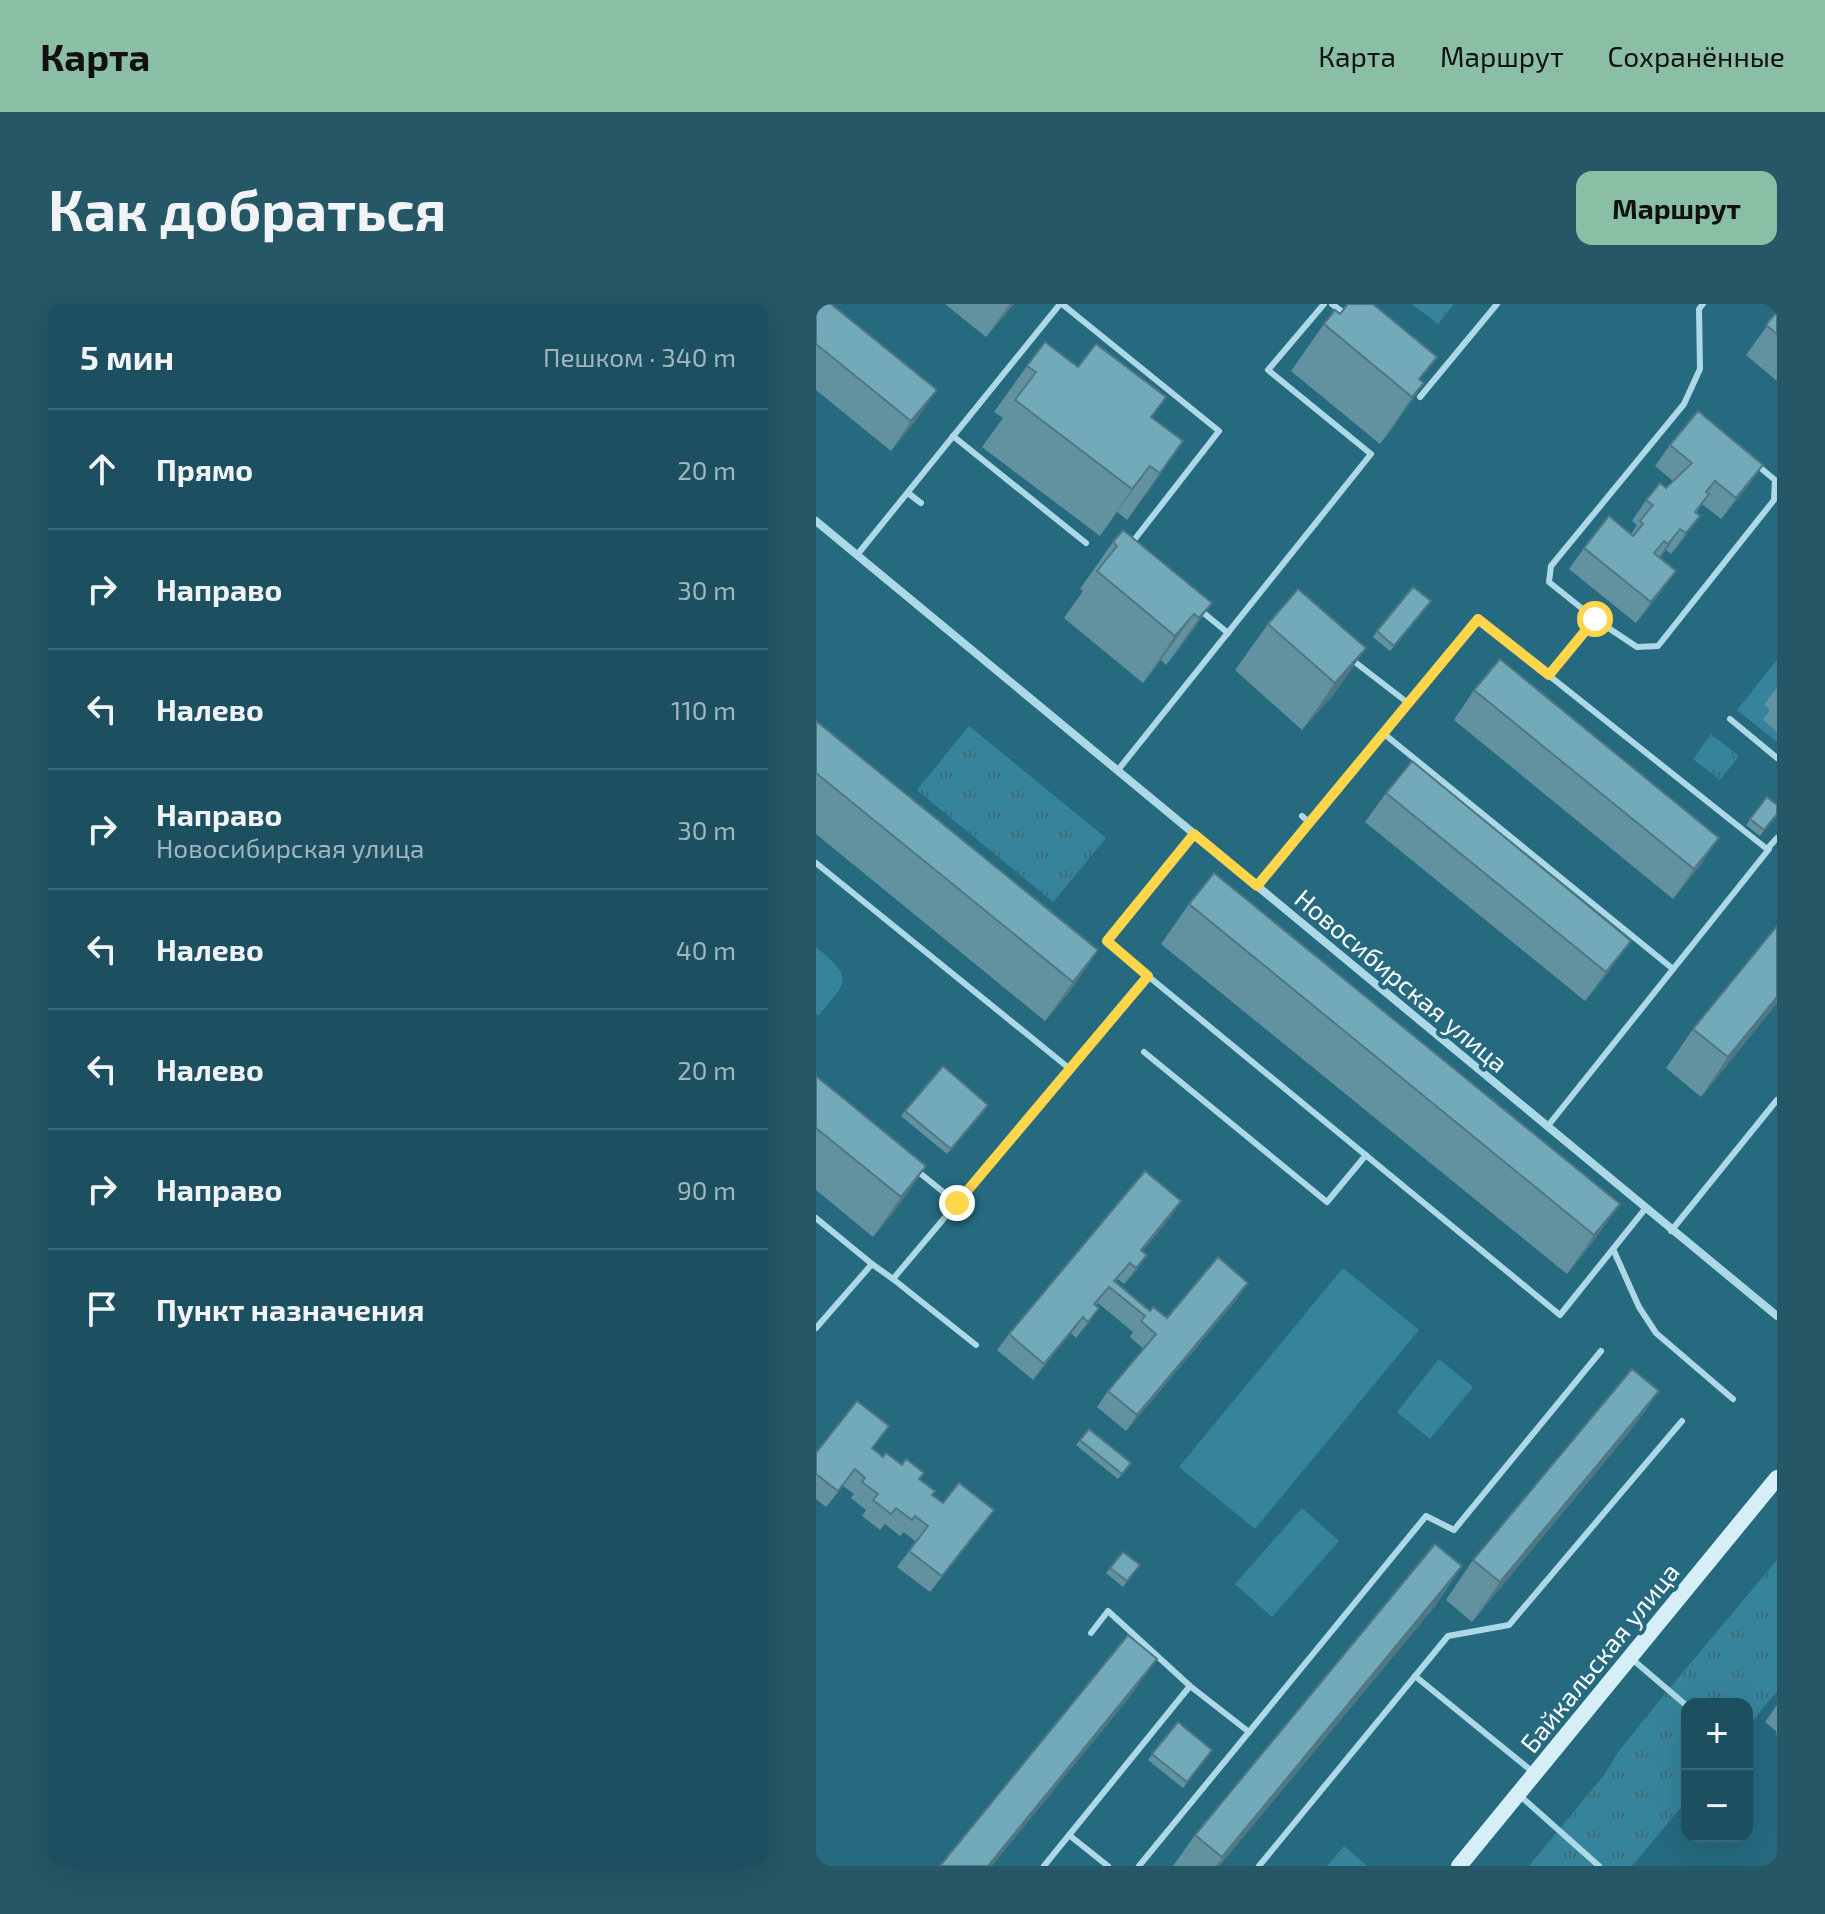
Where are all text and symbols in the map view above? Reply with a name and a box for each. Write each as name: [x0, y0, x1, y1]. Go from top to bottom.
text: Карта: [40, 33, 150, 79]
text: Карта: [1318, 39, 1396, 73]
text: Маршрут: [1440, 39, 1564, 73]
text: Сохранённые: [1608, 39, 1785, 73]
button: Маршрут: [1576, 171, 1777, 245]
text: Как добраться: [48, 175, 446, 242]
text: 5 мин: [80, 336, 174, 377]
text: Пешком · 340 m: [543, 341, 736, 372]
icon: ahead: [80, 447, 124, 491]
text: Прямо: [156, 451, 253, 487]
text: 20 m: [677, 454, 736, 485]
icon: right: [80, 567, 124, 611]
text: Направо: [156, 571, 282, 607]
text: 30 m: [677, 574, 736, 605]
route start: [1577, 601, 1613, 637]
icon: left: [80, 687, 124, 731]
text: Налево: [156, 691, 264, 727]
text: 110 m: [671, 694, 736, 725]
text: Направо: [156, 796, 282, 832]
icon: right: [80, 807, 124, 851]
text: 30 m: [677, 814, 736, 845]
text: Новосибирская улица: [156, 832, 424, 863]
street label: Новосибирская улица: [1289, 882, 1515, 1079]
icon: left: [80, 927, 124, 971]
text: Налево: [156, 931, 264, 967]
text: 40 m: [676, 934, 736, 965]
icon: left: [80, 1047, 124, 1091]
text: Налево: [156, 1051, 264, 1087]
text: 20 m: [677, 1054, 736, 1085]
icon: right: [80, 1167, 124, 1211]
text: Направо: [156, 1171, 282, 1207]
text: 90 m: [677, 1174, 736, 1205]
route end: [939, 1185, 975, 1221]
icon: arrive: [80, 1287, 124, 1331]
text: Пункт назначения: [156, 1291, 424, 1327]
street label: Байкальская улица: [1513, 1556, 1686, 1759]
map controls: [1681, 1698, 1753, 1842]
button: +: [1681, 1698, 1753, 1770]
button: −: [1681, 1770, 1753, 1842]

